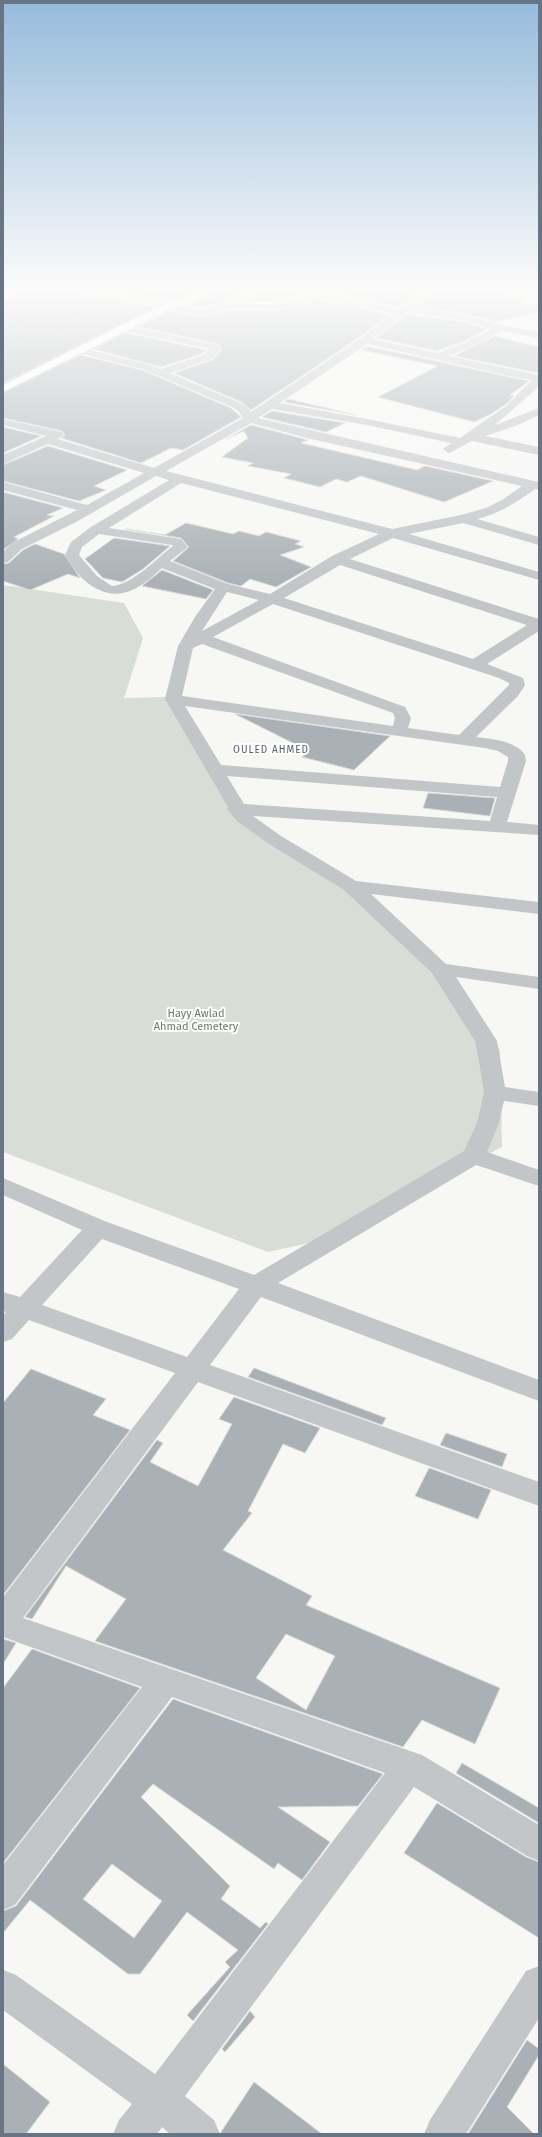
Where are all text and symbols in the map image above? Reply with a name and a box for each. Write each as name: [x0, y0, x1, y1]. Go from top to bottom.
district label: OULED AHMED: [233, 744, 309, 756]
park label: Hayy Awlad Ahmad Cemetery: [154, 1007, 239, 1033]

